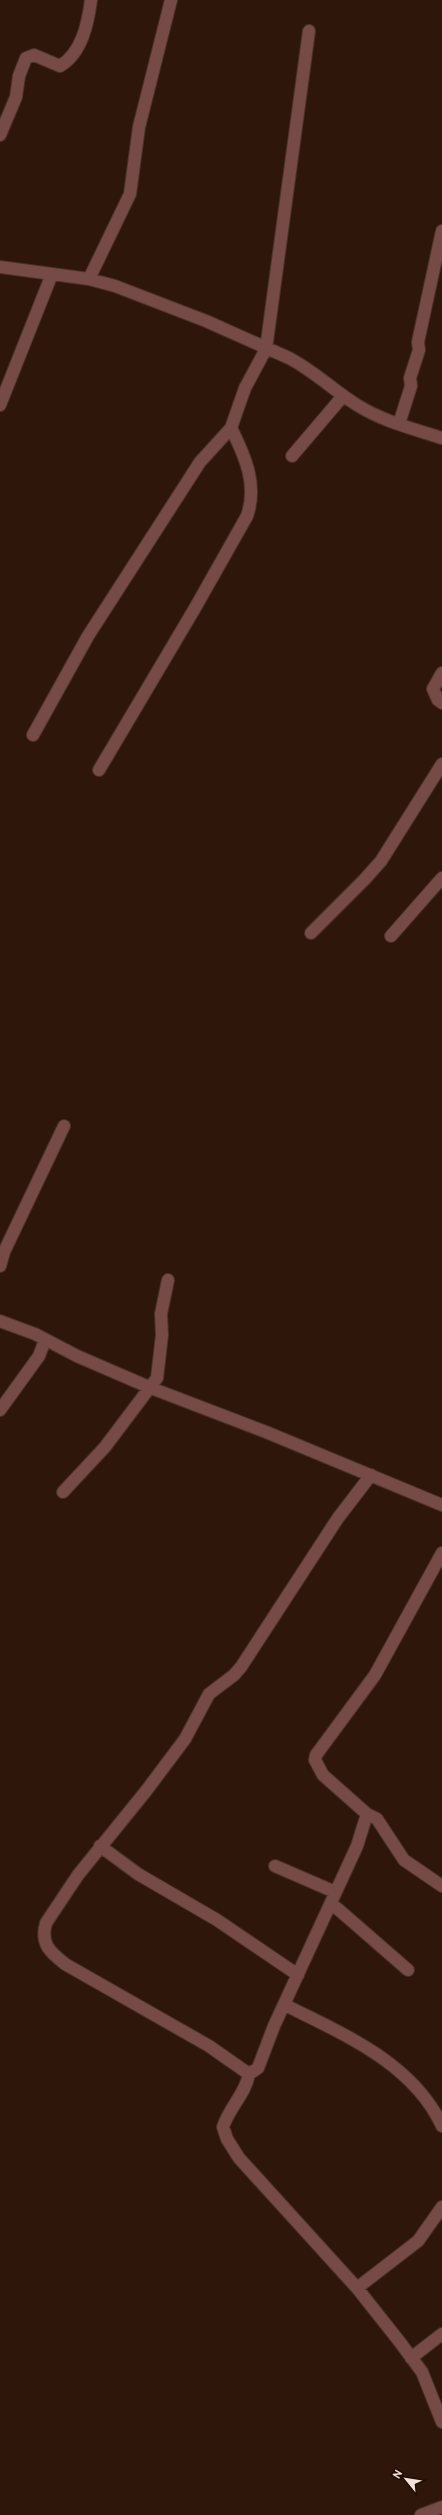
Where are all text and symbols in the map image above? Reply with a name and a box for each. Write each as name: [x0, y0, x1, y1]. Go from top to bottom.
north arrow: [386, 2459, 426, 2499]
text: N: [390, 2468, 406, 2481]

